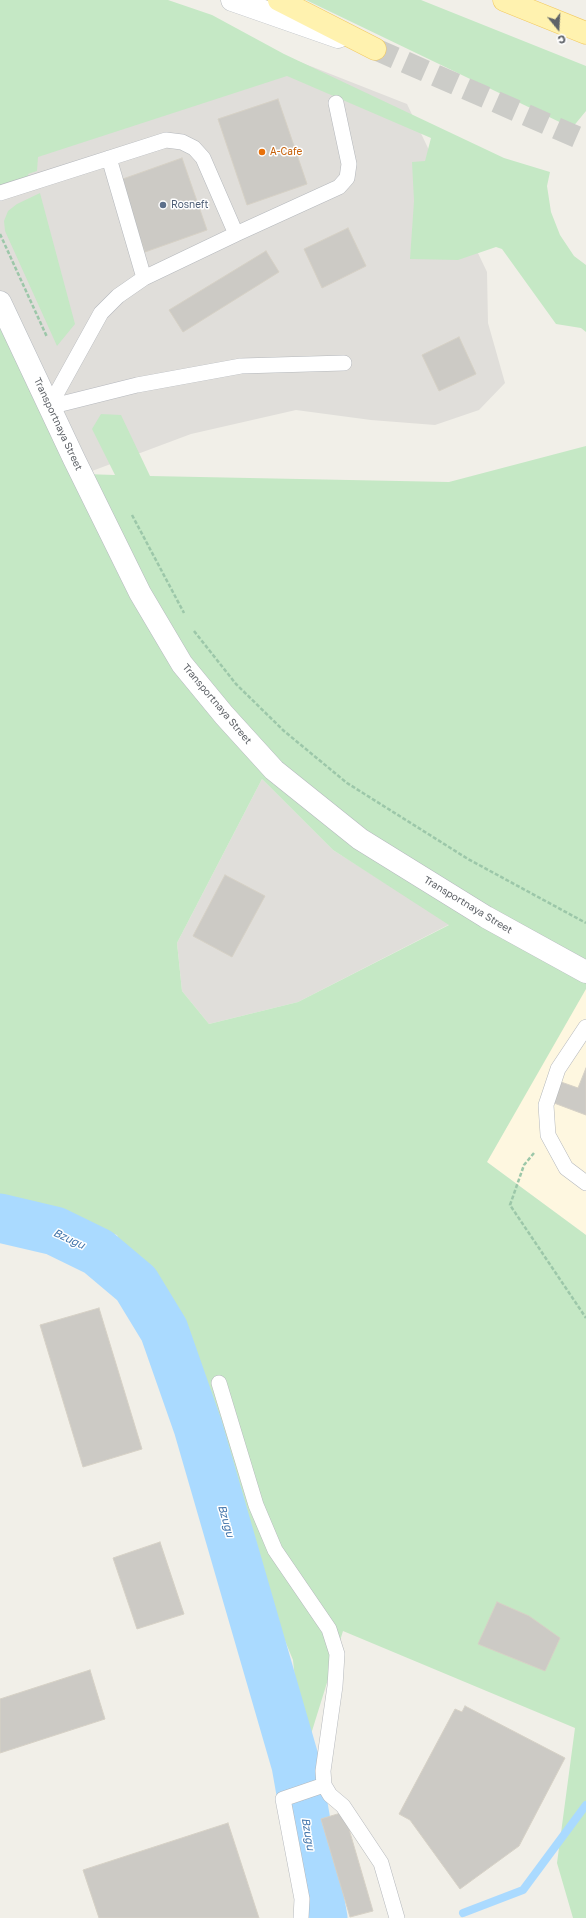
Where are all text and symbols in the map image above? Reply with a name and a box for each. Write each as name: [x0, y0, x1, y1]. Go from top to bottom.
north arrow: [538, 8, 578, 48]
text: С: [556, 32, 568, 47]
place label: A-Cafe: [270, 146, 302, 158]
marker: A-Cafe: [257, 147, 267, 157]
place label: Rosneft: [171, 199, 209, 211]
marker: Rosneft: [158, 200, 168, 210]
street label: Transportnaya Street: [31, 376, 85, 472]
street label: Transportnaya Street: [180, 661, 254, 747]
street label: Transportnaya Street: [422, 874, 514, 936]
water label: Bzugu: [51, 1226, 87, 1252]
water label: Bzugu: [215, 1503, 237, 1539]
water label: Bzugu: [299, 1817, 317, 1851]

